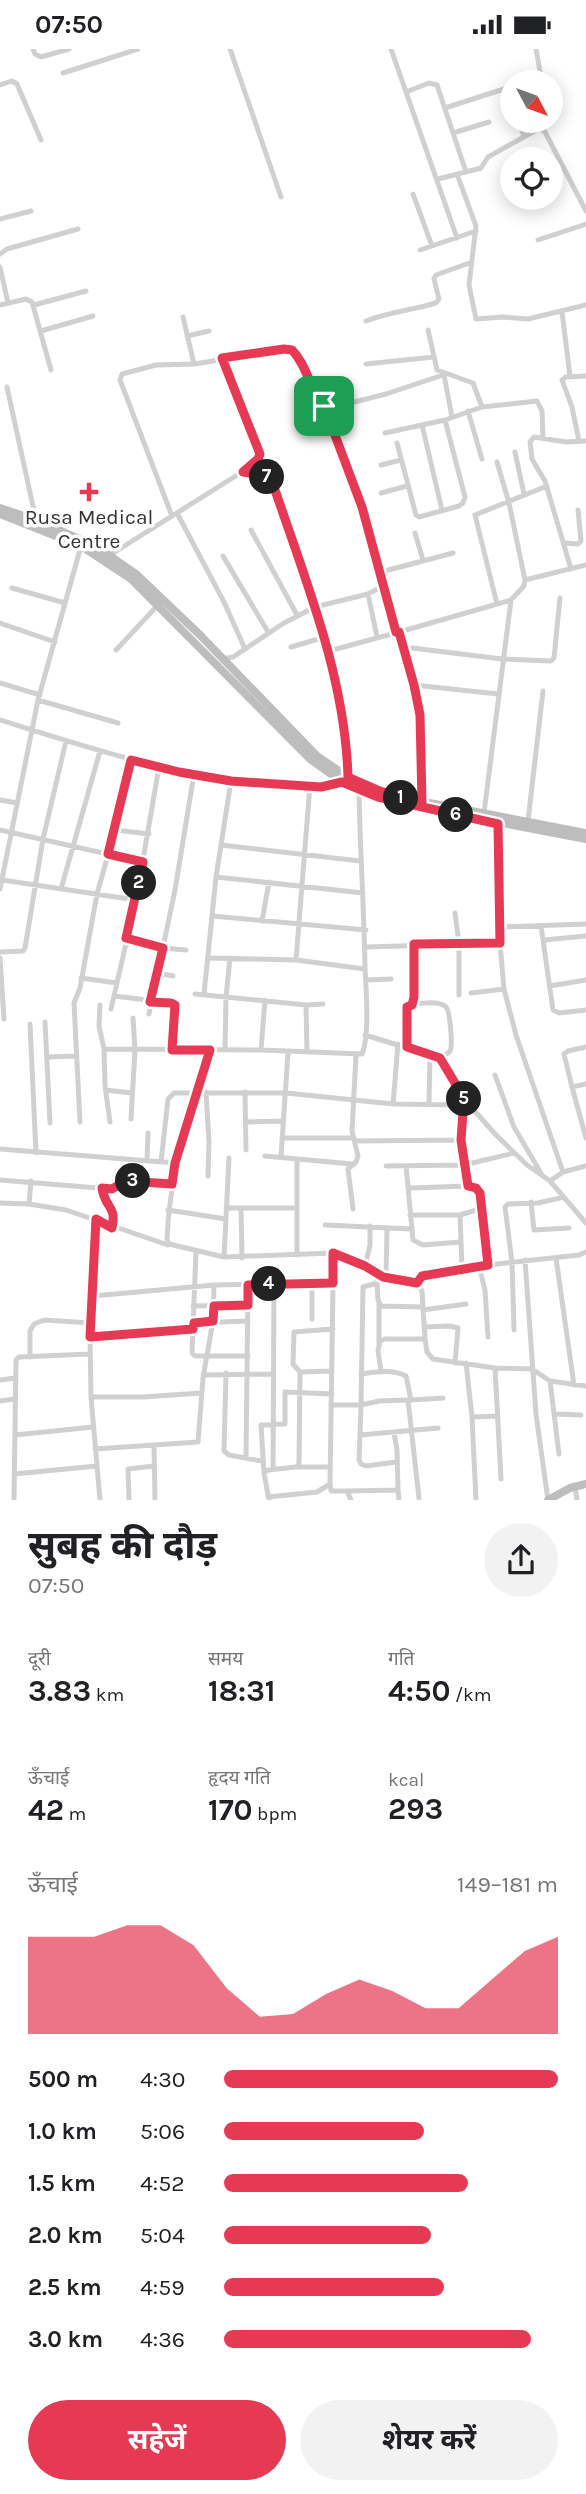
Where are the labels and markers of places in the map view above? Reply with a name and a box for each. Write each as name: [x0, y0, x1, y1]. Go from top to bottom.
pin: [294, 376, 354, 436]
pin: 7: [250, 459, 284, 495]
marker: Rusa Medical Centre: [79, 482, 99, 502]
place label: Rusa Medical Centre: [25, 505, 153, 553]
pin: 1: [384, 781, 418, 815]
pin: 6: [438, 797, 474, 833]
pin: 2: [122, 865, 156, 901]
pin: 5: [447, 1081, 482, 1117]
pin: 3: [116, 1163, 150, 1199]
pin: 4: [252, 1267, 286, 1301]

